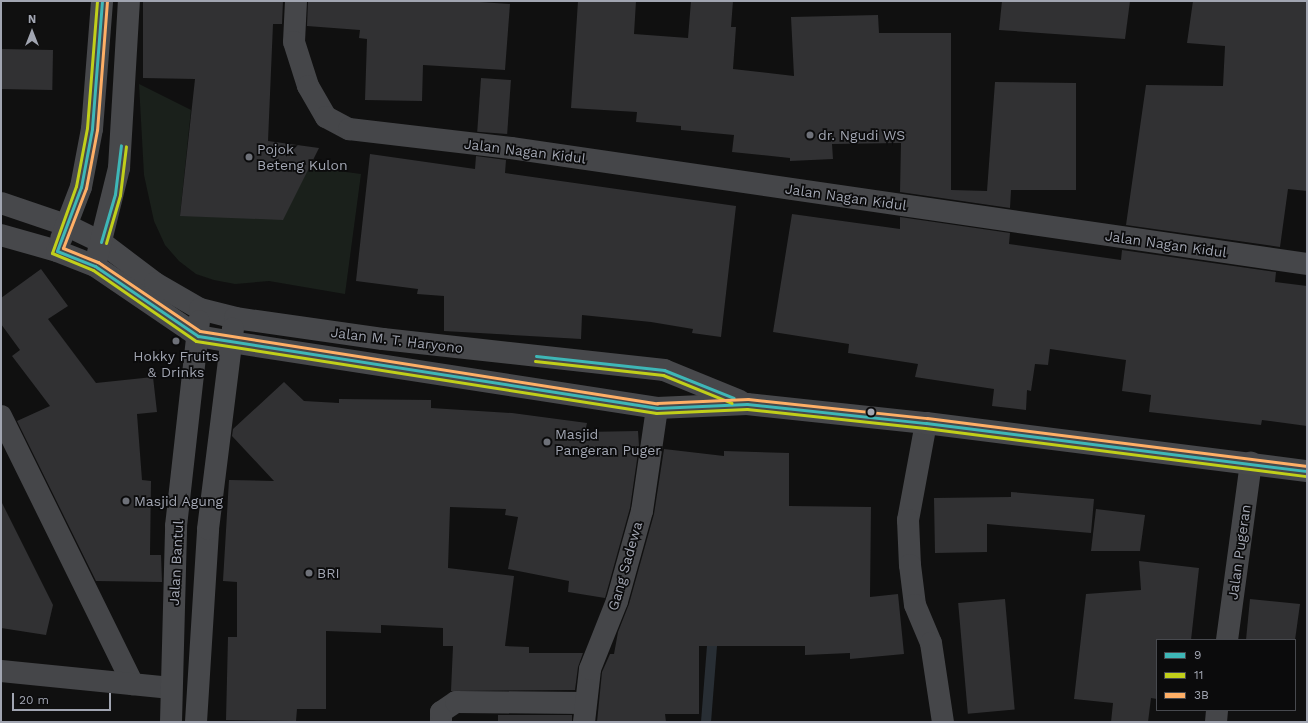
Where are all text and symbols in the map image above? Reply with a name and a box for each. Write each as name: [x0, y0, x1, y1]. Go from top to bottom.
north arrow: [12, 12, 52, 52]
text: N: [28, 13, 36, 26]
place label: dr. Ngudi WS: [818, 127, 906, 143]
marker: dr. Ngudi WS: [805, 130, 815, 140]
street label: Jalan Nagan Kidul: [463, 135, 587, 167]
place label: Pojok Beteng Kulon: [257, 141, 348, 174]
marker: Pojok Beteng Kulon: [244, 152, 254, 162]
street label: Jalan Nagan Kidul: [784, 180, 908, 214]
street label: Jalan Nagan Kidul: [1104, 227, 1228, 261]
street label: Jalan M. T. Haryono: [330, 324, 464, 356]
marker: Hokky Fruits & Drinks: [171, 336, 181, 346]
place label: Hokky Fruits & Drinks: [133, 348, 219, 380]
unlabelled marker: [866, 407, 876, 417]
place label: Masjid Pangeran Puger: [555, 426, 661, 458]
marker: Masjid Pangeran Puger: [542, 437, 552, 447]
place label: Masjid Agung: [134, 493, 224, 509]
marker: Masjid Agung: [121, 496, 131, 506]
street label: Jalan Pugeran: [1224, 503, 1254, 601]
street label: Jalan Bantul: [165, 520, 187, 606]
street label: Gang Sadewa: [604, 520, 646, 612]
place label: BRI: [317, 565, 340, 581]
marker: BRI: [304, 568, 314, 578]
legend: [1156, 639, 1296, 711]
text: 9: [1194, 648, 1201, 662]
text: 11: [1194, 668, 1203, 682]
scale bar: [14, 685, 113, 711]
text: 3B: [1194, 688, 1209, 702]
text: 20 m: [19, 693, 49, 707]

